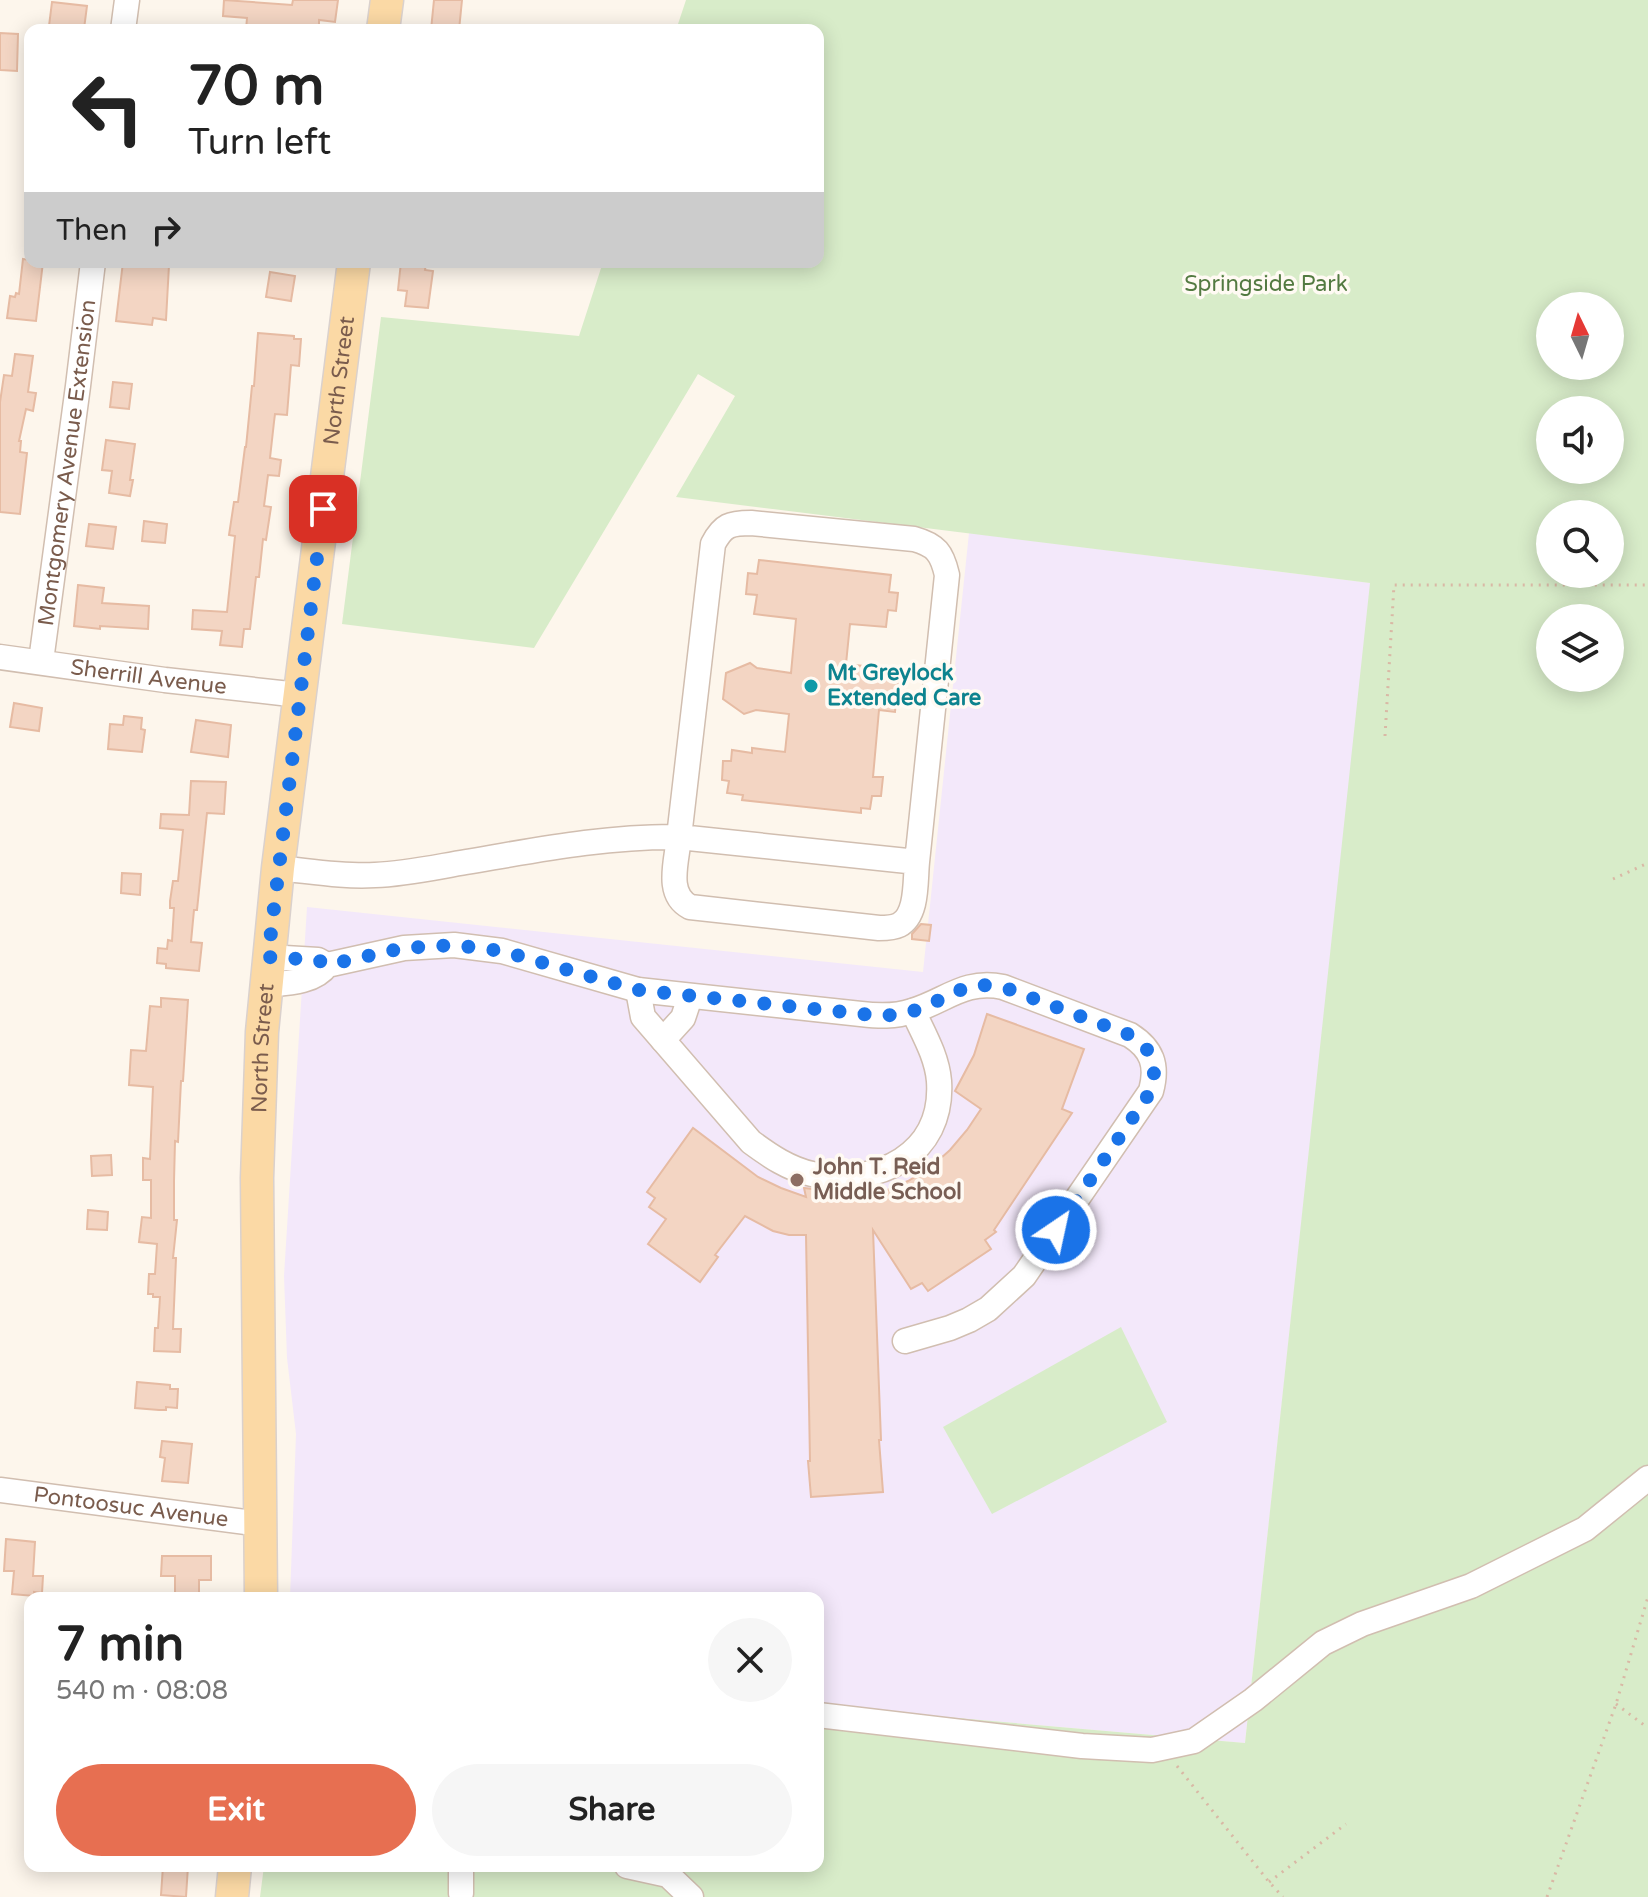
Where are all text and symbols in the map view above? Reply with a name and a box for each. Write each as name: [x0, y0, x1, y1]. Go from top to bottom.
text: 70 m: [188, 53, 324, 120]
icon: left: [56, 56, 160, 160]
text: Turn left: [188, 121, 331, 164]
icon: right: [144, 208, 188, 252]
text: Then: [56, 212, 128, 249]
park label: Springside Park: [1184, 271, 1348, 297]
north arrow: [1536, 292, 1624, 380]
map controls: [1536, 292, 1624, 692]
street label: Montgomery Avenue Extension: [33, 298, 101, 628]
street label: North Street: [318, 315, 360, 447]
button: sound: [1536, 396, 1624, 484]
pin: [289, 475, 357, 543]
icon: arrive: [301, 487, 345, 531]
button: search: [1536, 500, 1624, 588]
button: layers: [1536, 604, 1624, 692]
street label: Sherrill Avenue: [69, 654, 228, 700]
place label: Mt Greylock Extended Care: [827, 660, 981, 711]
marker: Mt Greylock Extended Care: [802, 677, 820, 695]
street label: North Street: [246, 982, 280, 1113]
place label: John T. Reid Middle School: [812, 1154, 962, 1205]
marker: John T. Reid Middle School: [788, 1171, 806, 1189]
position arrow: [1014, 1188, 1098, 1272]
street label: Pontoosuc Avenue: [32, 1481, 230, 1533]
text: 7 min: [56, 1616, 184, 1674]
button: close: [708, 1618, 792, 1702]
text: 540 m · 08:08: [56, 1675, 228, 1706]
button: Exit: [56, 1764, 416, 1856]
button: Share: [432, 1764, 792, 1856]

